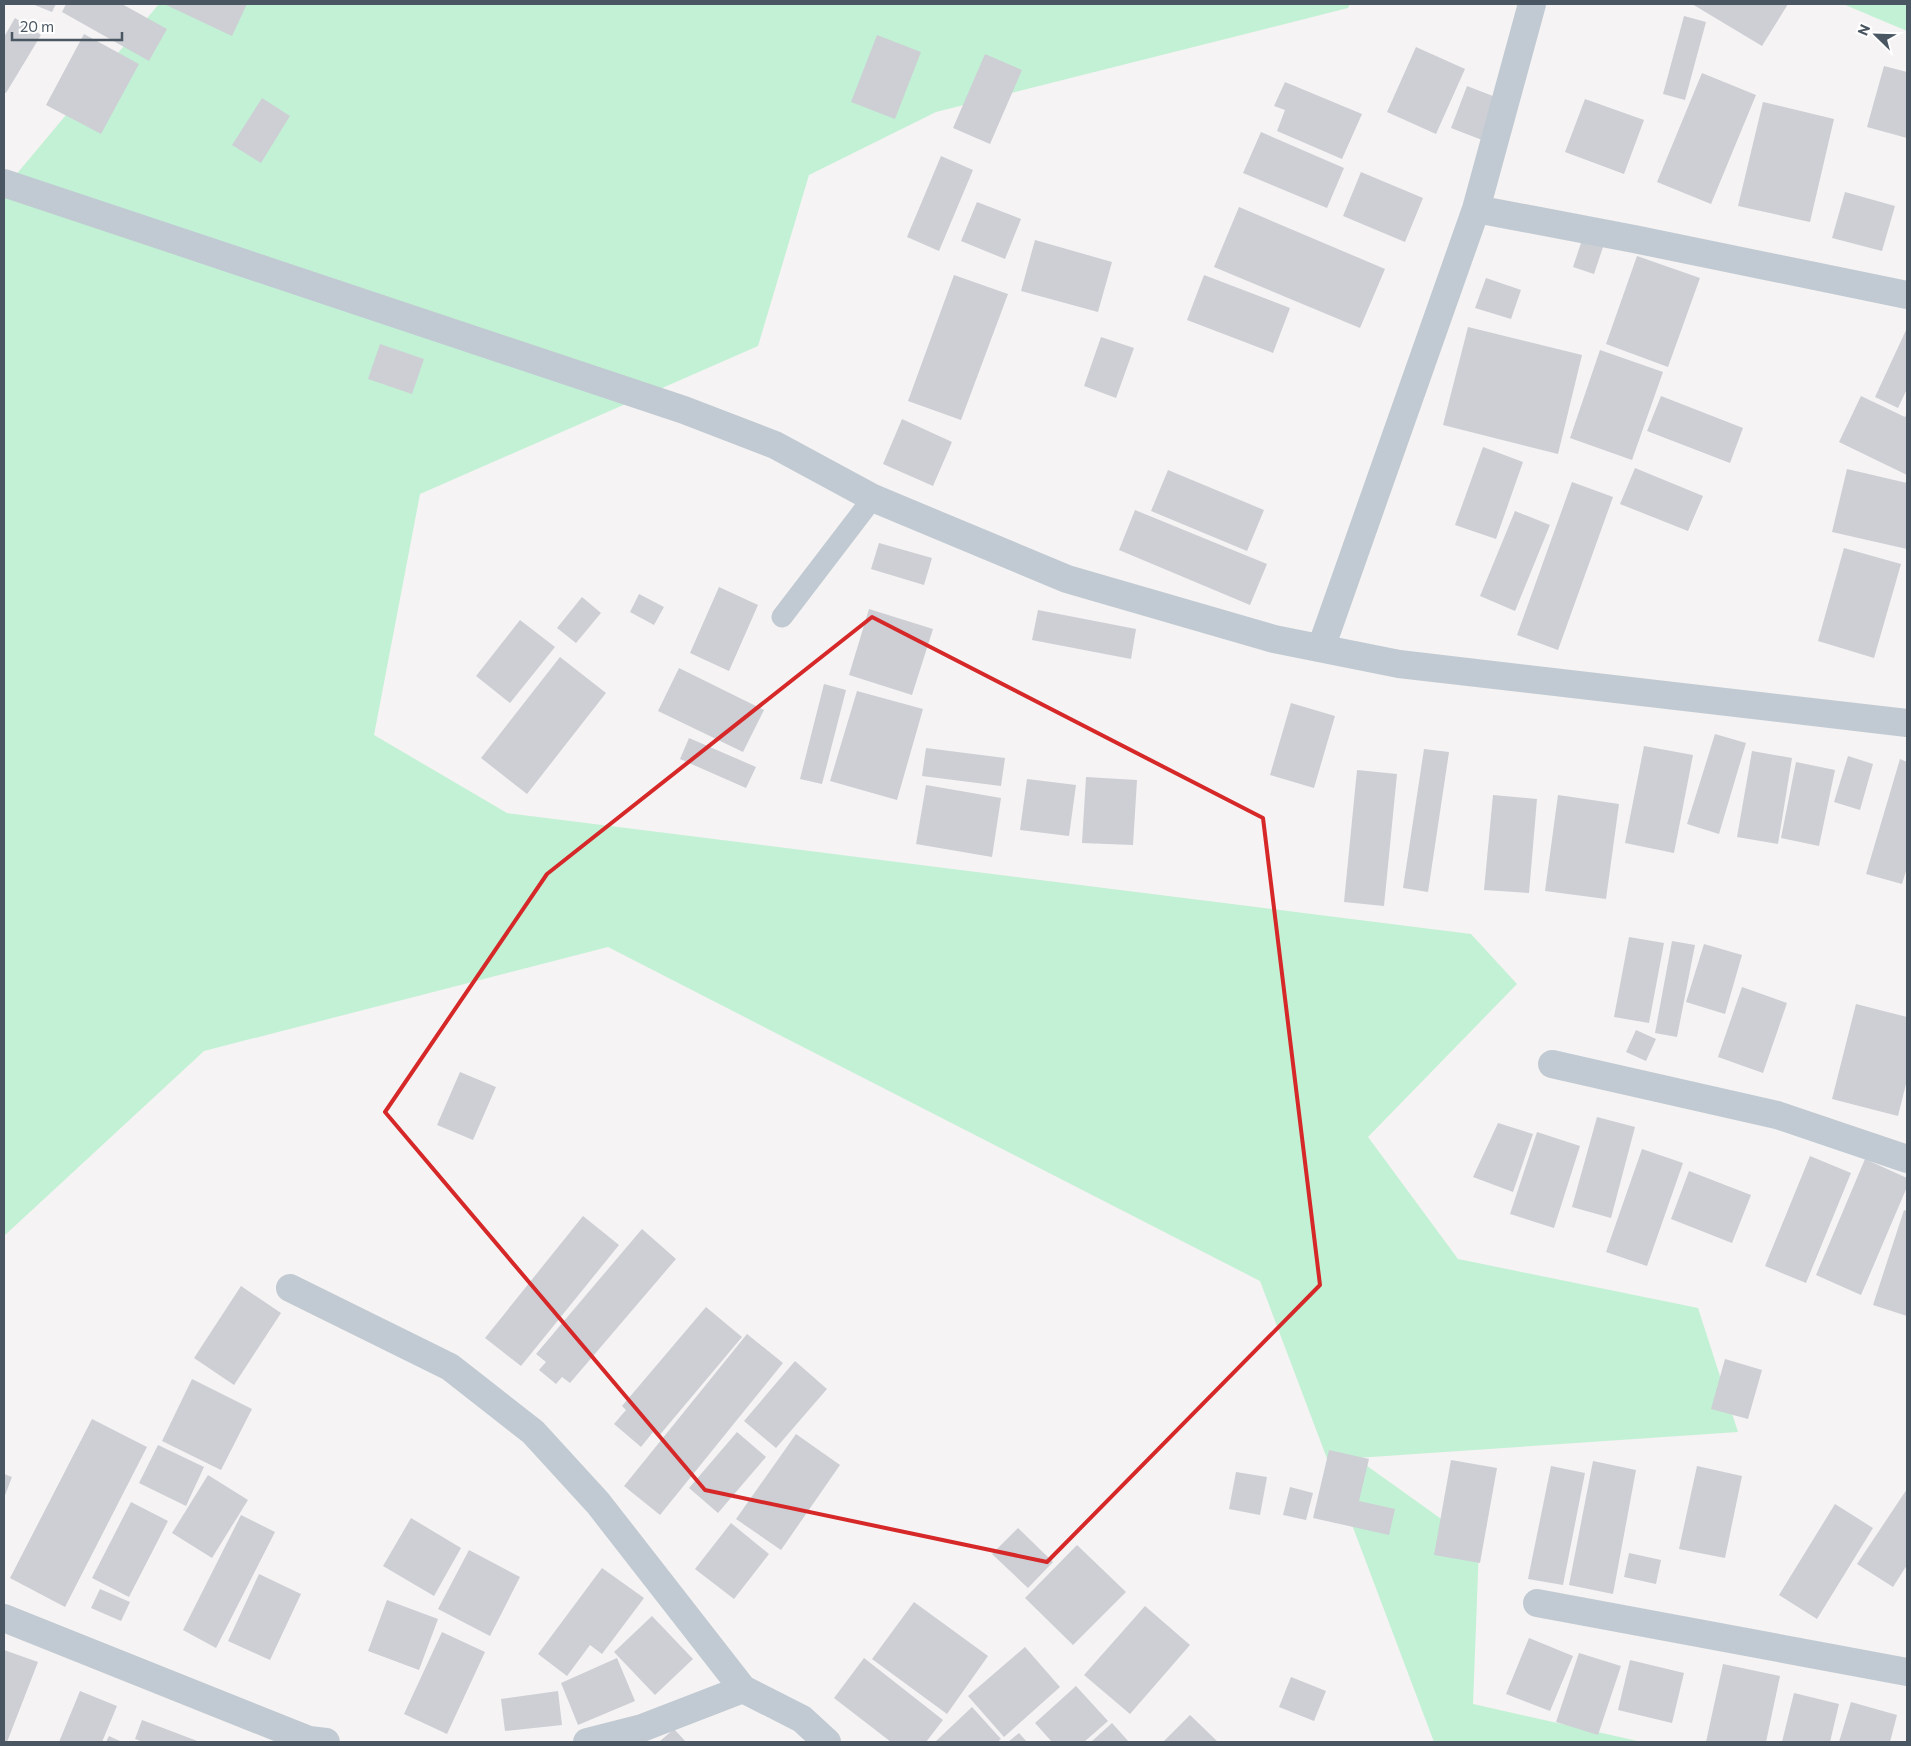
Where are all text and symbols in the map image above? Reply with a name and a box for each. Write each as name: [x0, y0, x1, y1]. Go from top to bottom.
scale bar: [12, 10, 122, 42]
north arrow: [1851, 10, 1901, 60]
text: 20 m: [20, 17, 54, 35]
text: N: [1854, 22, 1873, 38]

